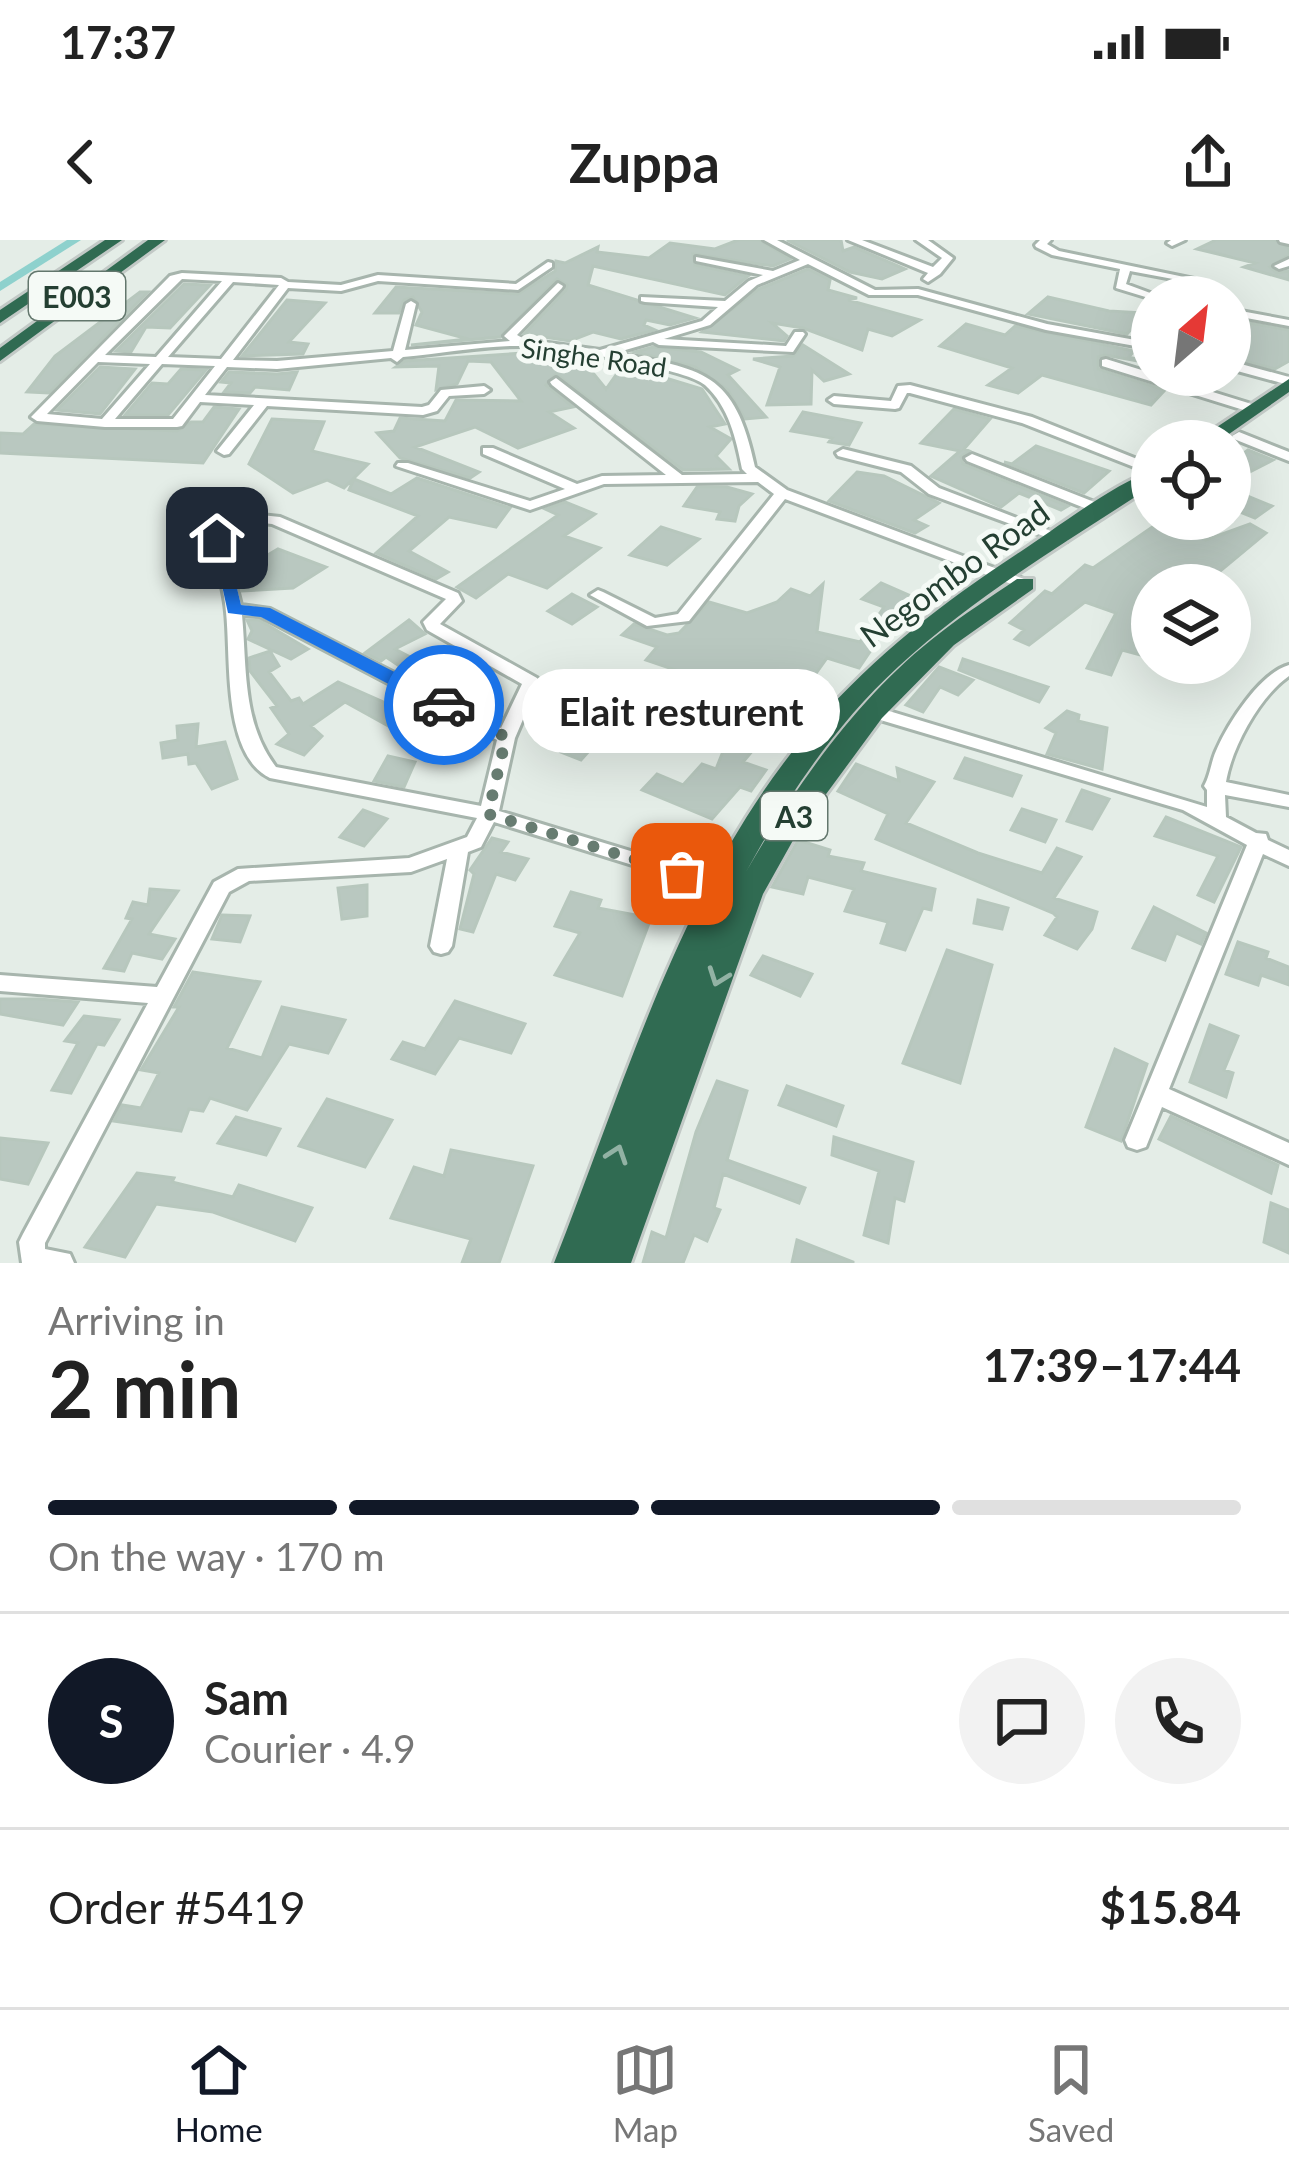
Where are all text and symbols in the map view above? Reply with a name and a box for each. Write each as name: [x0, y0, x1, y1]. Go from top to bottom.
text: 17:37: [60, 15, 176, 69]
icon: back: [48, 129, 114, 195]
icon: share: [1175, 129, 1241, 195]
text: Zuppa: [569, 130, 720, 195]
road number: E003: [29, 272, 125, 320]
north arrow: [1131, 276, 1251, 396]
map controls: [1131, 276, 1251, 684]
street label: Singhe Road: [519, 330, 669, 384]
button: locate: [1131, 420, 1251, 540]
pin: [166, 487, 268, 589]
street label: Negombo Road: [852, 491, 1056, 655]
icon: home: [184, 505, 250, 571]
button: layers: [1131, 564, 1251, 684]
courier: [384, 645, 504, 765]
callout: Elait resturent: [523, 670, 841, 754]
icon: car: [411, 672, 477, 738]
text: Elait resturent: [558, 688, 804, 734]
road number: A3: [761, 792, 827, 840]
pin: [631, 823, 733, 925]
icon: bag: [649, 841, 715, 907]
one-way arrow: [707, 965, 732, 986]
one-way arrow: [603, 1145, 627, 1166]
text: Arriving in: [48, 1297, 225, 1343]
text: 17:39–17:44: [983, 1338, 1241, 1392]
text: 2 min: [48, 1341, 241, 1435]
text: On the way · 170 m: [48, 1533, 385, 1579]
button: chat: [959, 1658, 1085, 1784]
button: phone: [1115, 1658, 1241, 1784]
text: Sam: [204, 1671, 289, 1725]
text: S: [99, 1694, 123, 1748]
text: Courier · 4.9: [204, 1725, 416, 1771]
text: Order #5419: [48, 1880, 306, 1934]
text: $15.84: [1100, 1880, 1241, 1934]
tab: Home: [175, 2037, 263, 2149]
tab: Map: [612, 2037, 678, 2149]
tab: Saved: [1028, 2037, 1114, 2149]

